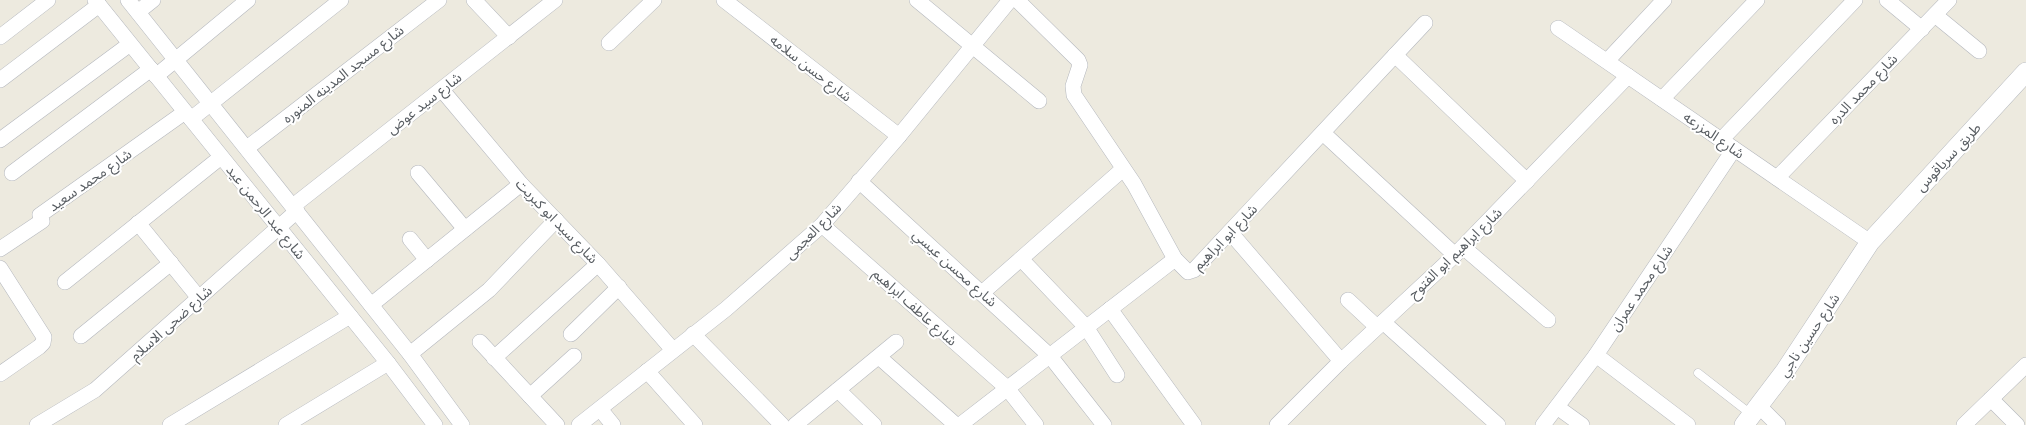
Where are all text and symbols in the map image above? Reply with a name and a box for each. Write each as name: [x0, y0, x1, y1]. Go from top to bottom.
street label: شارع مسجد المدينه المنوره: [279, 21, 409, 129]
street label: شارع حسن سلامه: [765, 31, 855, 107]
street label: شارع محمد الدره: [1825, 50, 1903, 129]
street label: شارع سيد عوض: [383, 68, 466, 139]
street label: شارع المزرعه: [1679, 107, 1748, 164]
street label: طريق سرياقوس: [1911, 119, 1985, 196]
street label: شارع محمد سعيد: [45, 145, 136, 217]
street label: شارع عبد الرحمن عيد: [221, 161, 310, 264]
street label: شارع سيد ابو كبريت: [511, 175, 602, 269]
street label: شارع العجمى: [781, 199, 846, 264]
street label: شارع ابو ابراهيم: [1189, 200, 1263, 275]
street label: شارع ابراهيم ابو الفتوح: [1404, 204, 1507, 304]
street label: شارع محسن عيسي: [907, 225, 1001, 312]
street label: شارع محمد عمران: [1606, 242, 1678, 336]
street label: شارع عاطف ابراهيم: [868, 264, 961, 351]
street label: شارع ضحى الاسلام: [126, 281, 217, 366]
street label: شارع حسين ناجي: [1774, 290, 1845, 381]

